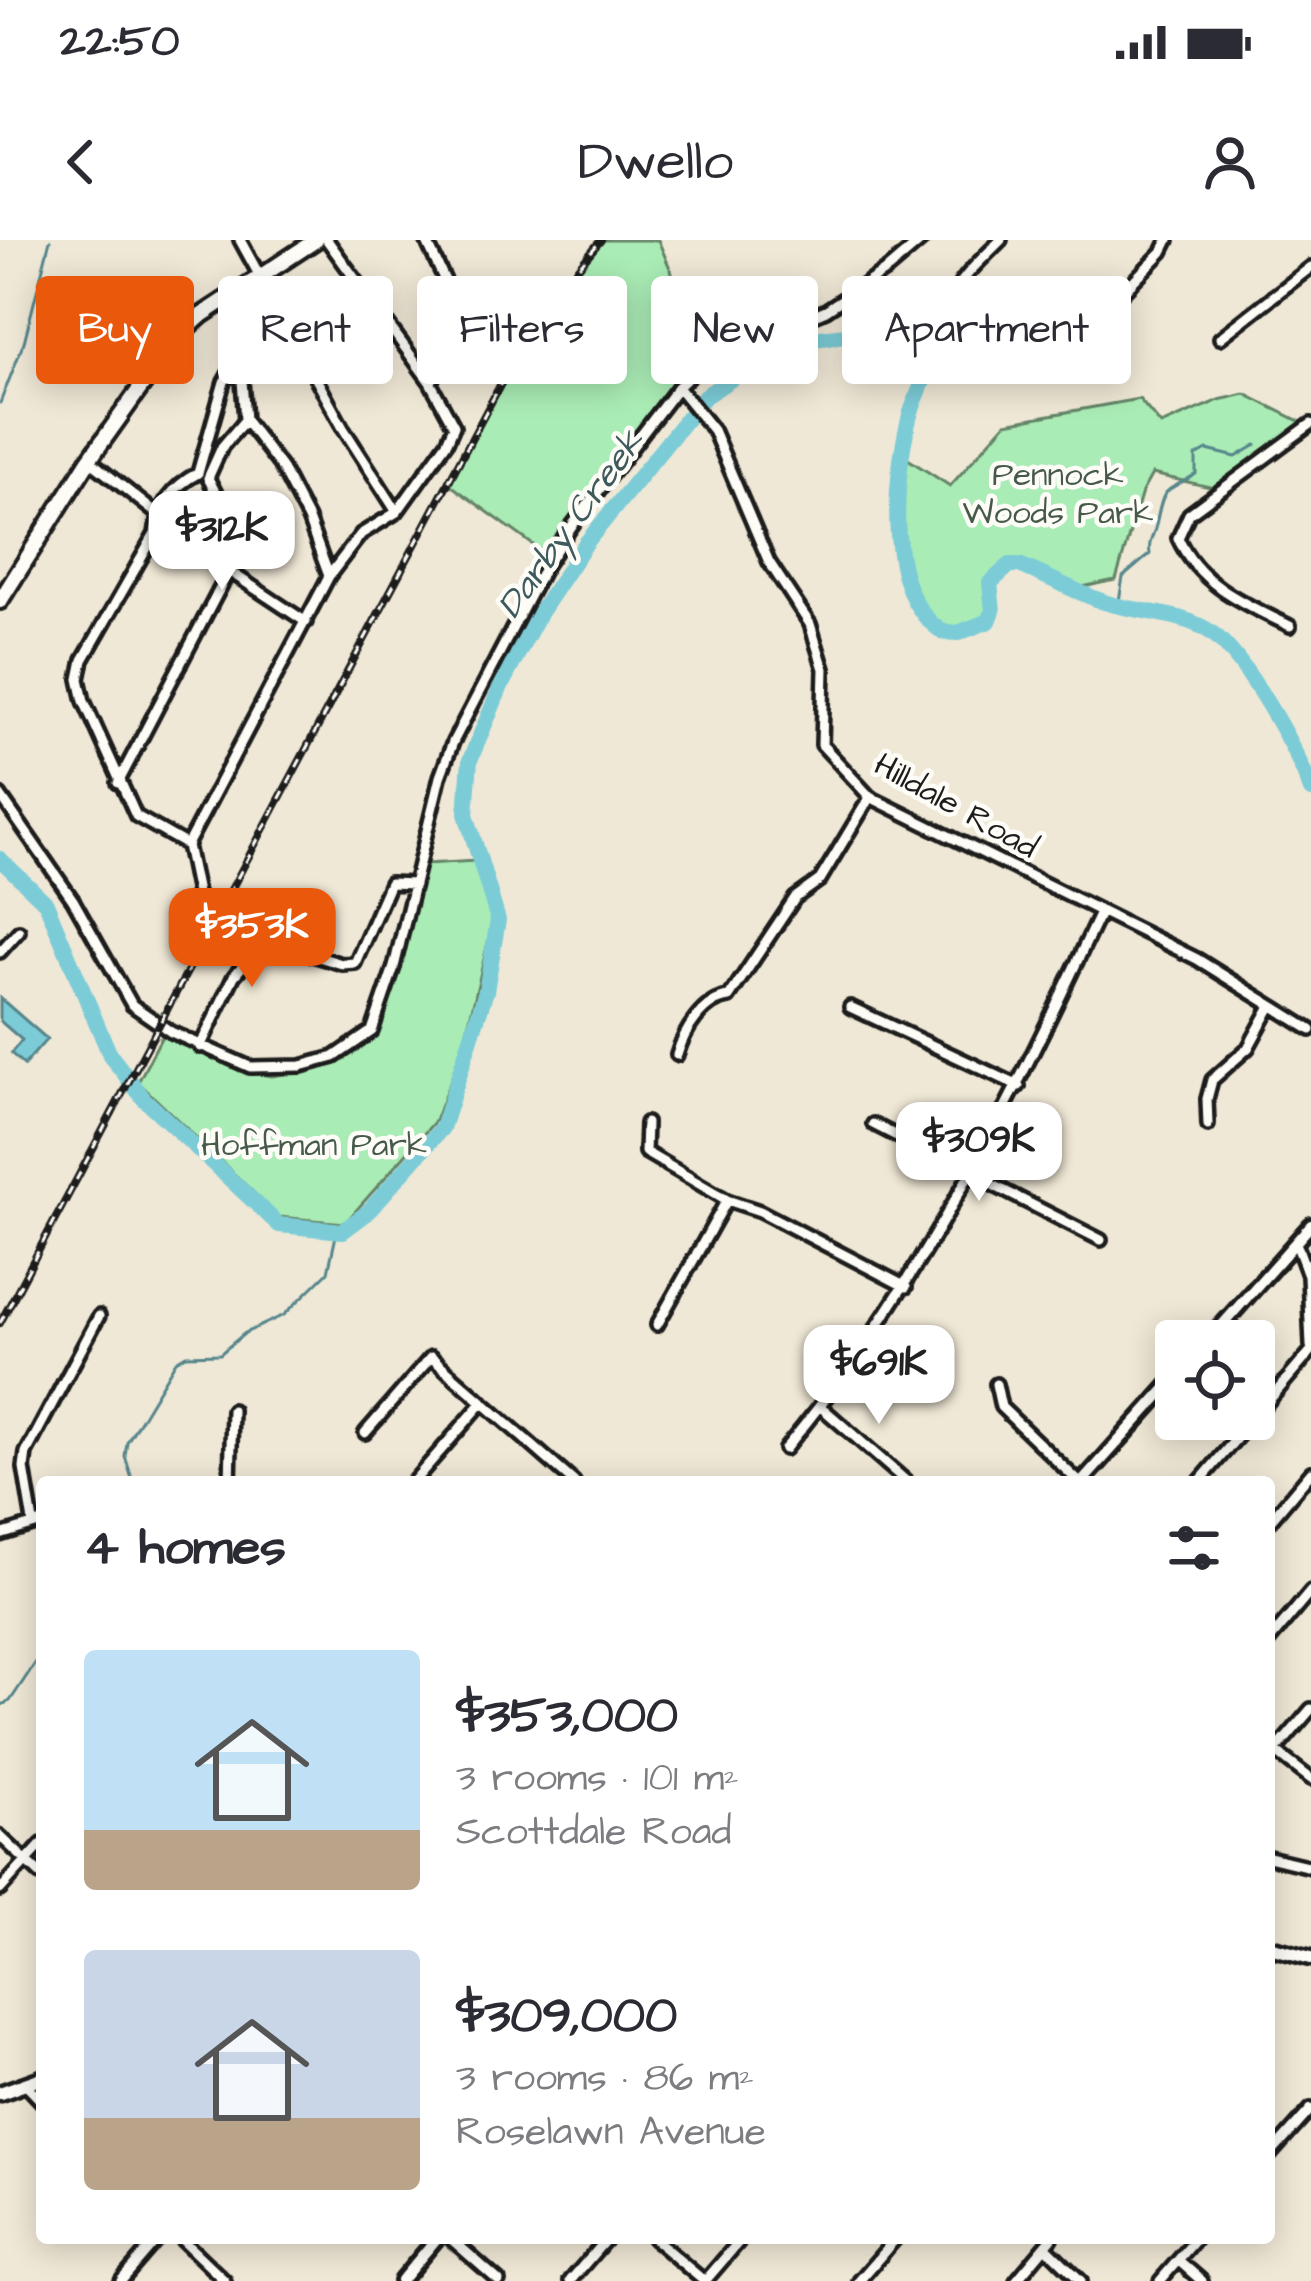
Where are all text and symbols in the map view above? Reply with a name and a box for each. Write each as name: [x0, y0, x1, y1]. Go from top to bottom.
text: 22:50: [60, 11, 179, 73]
text: Dwello: [578, 125, 733, 200]
icon: back: [48, 129, 114, 195]
icon: person: [1197, 129, 1263, 195]
chip: Buy: [36, 276, 194, 384]
chip: Rent: [218, 276, 393, 384]
chip: Filters: [417, 276, 627, 384]
chip: New: [651, 276, 818, 384]
chip: Apartment: [842, 276, 1131, 384]
water label: Darby Creek: [485, 418, 657, 629]
park label: Pennock Woods Park: [962, 452, 1154, 536]
pin: $312K: [138, 491, 306, 593]
text: $312K: [176, 503, 268, 557]
street label: Hilldale Road: [866, 742, 1046, 870]
pin: $353K: [168, 888, 336, 990]
text: $353K: [196, 900, 308, 954]
pin: $309K: [895, 1102, 1063, 1204]
text: $309K: [923, 1114, 1035, 1168]
park label: Hoffman Park: [201, 1122, 427, 1168]
map controls: [1155, 1320, 1275, 1440]
button: locate: [1155, 1320, 1275, 1440]
pin: $691K: [795, 1325, 963, 1427]
text: $691K: [831, 1337, 927, 1391]
text: 4 homes: [84, 1513, 286, 1584]
icon: filters: [1161, 1515, 1227, 1581]
text: $353,000: [456, 1681, 678, 1752]
icon: home: [180, 1698, 324, 1842]
text: 3 rooms · 101 m²: [456, 1752, 739, 1806]
text: Scottdale Road: [456, 1806, 731, 1860]
text: $309,000: [456, 1981, 677, 2052]
icon: home: [180, 1998, 324, 2142]
text: 3 rooms · 86 m²: [456, 2052, 754, 2106]
text: Roselawn Avenue: [456, 2106, 766, 2160]

